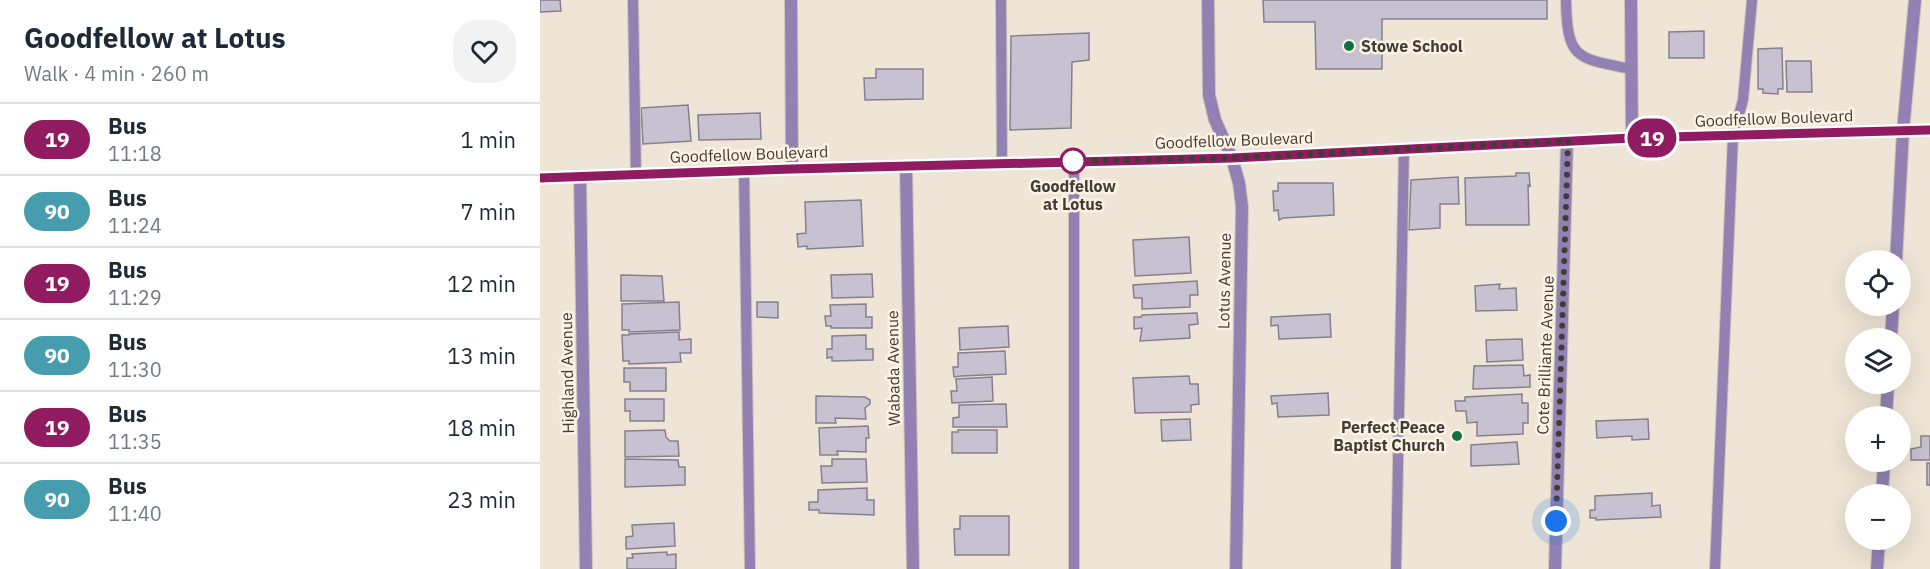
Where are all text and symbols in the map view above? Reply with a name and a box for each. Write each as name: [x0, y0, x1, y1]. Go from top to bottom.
text: Goodfellow at Lotus: [24, 19, 286, 56]
button: heart: [453, 20, 516, 83]
place label: Stowe School: [1361, 36, 1463, 56]
marker: Stowe School: [1342, 39, 1356, 53]
text: Walk · 4 min · 260 m: [24, 60, 209, 87]
street label: Goodfellow Boulevard: [1694, 105, 1854, 131]
text: Bus: [108, 111, 147, 140]
line badge: 19: [1625, 118, 1679, 158]
text: 19: [1639, 124, 1665, 152]
text: 19: [44, 125, 70, 153]
text: 1 min: [460, 125, 516, 154]
street label: Goodfellow Boulevard: [1154, 127, 1314, 153]
text: 11:18: [108, 140, 162, 167]
street label: Goodfellow Boulevard: [669, 141, 829, 167]
marker: Goodfellow at Lotus: [1060, 148, 1086, 174]
place label: Goodfellow at Lotus: [1030, 176, 1116, 214]
text: Bus: [108, 183, 147, 212]
text: 90: [44, 197, 70, 225]
text: 7 min: [460, 197, 516, 226]
text: 11:24: [108, 212, 162, 239]
street label: Lotus Avenue: [1213, 232, 1235, 329]
map controls: [1845, 250, 1911, 550]
button: locate: [1845, 250, 1911, 316]
text: Bus: [108, 255, 147, 284]
text: 19: [44, 269, 70, 297]
text: 12 min: [447, 269, 516, 298]
street label: Cote Brilliante Avenue: [1532, 275, 1558, 435]
text: 11:29: [108, 284, 162, 311]
street label: Wabada Avenue: [882, 310, 904, 426]
street label: Highland Avenue: [556, 312, 578, 434]
text: Bus: [108, 327, 147, 356]
button: layers: [1845, 328, 1911, 394]
text: 90: [44, 341, 70, 369]
text: 13 min: [447, 341, 516, 370]
text: 11:30: [108, 356, 162, 383]
text: Bus: [108, 399, 147, 428]
button: +: [1845, 406, 1911, 472]
text: 19: [44, 413, 70, 441]
text: 18 min: [447, 413, 516, 442]
place label: Perfect Peace Baptist Church: [1333, 417, 1445, 455]
text: 11:35: [108, 428, 162, 455]
marker: Perfect Peace Baptist Church: [1450, 429, 1464, 443]
text: Bus: [108, 471, 147, 500]
button: −: [1845, 484, 1911, 550]
text: 90: [44, 485, 70, 513]
text: 23 min: [447, 485, 516, 514]
text: 11:40: [108, 500, 162, 527]
your location: [1541, 506, 1571, 536]

